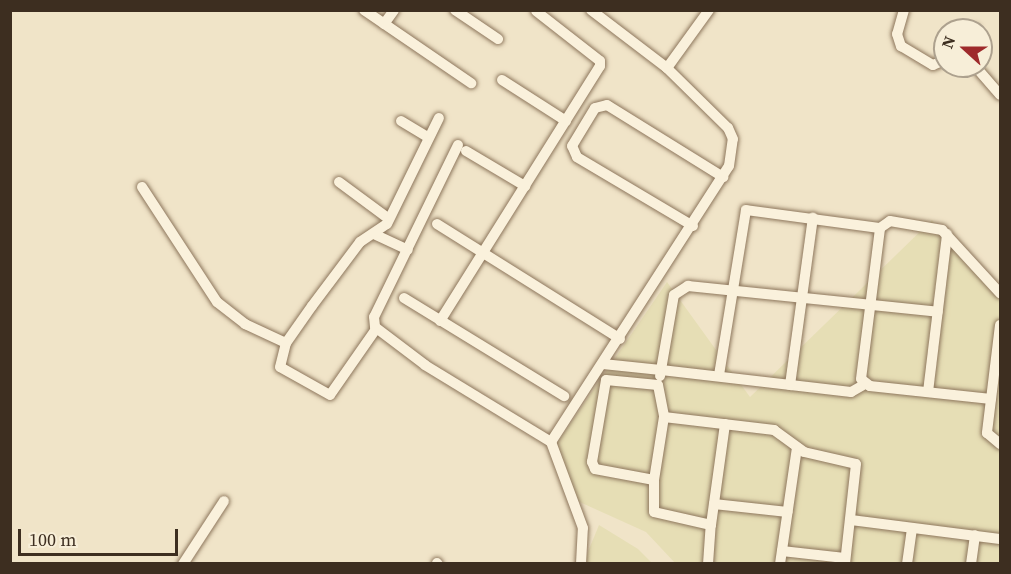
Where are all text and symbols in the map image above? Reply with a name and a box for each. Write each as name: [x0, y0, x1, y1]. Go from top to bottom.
north arrow: [933, 18, 993, 78]
text: N: [936, 33, 960, 52]
scale bar: [21, 517, 182, 555]
text: 100 m: [29, 527, 76, 552]

